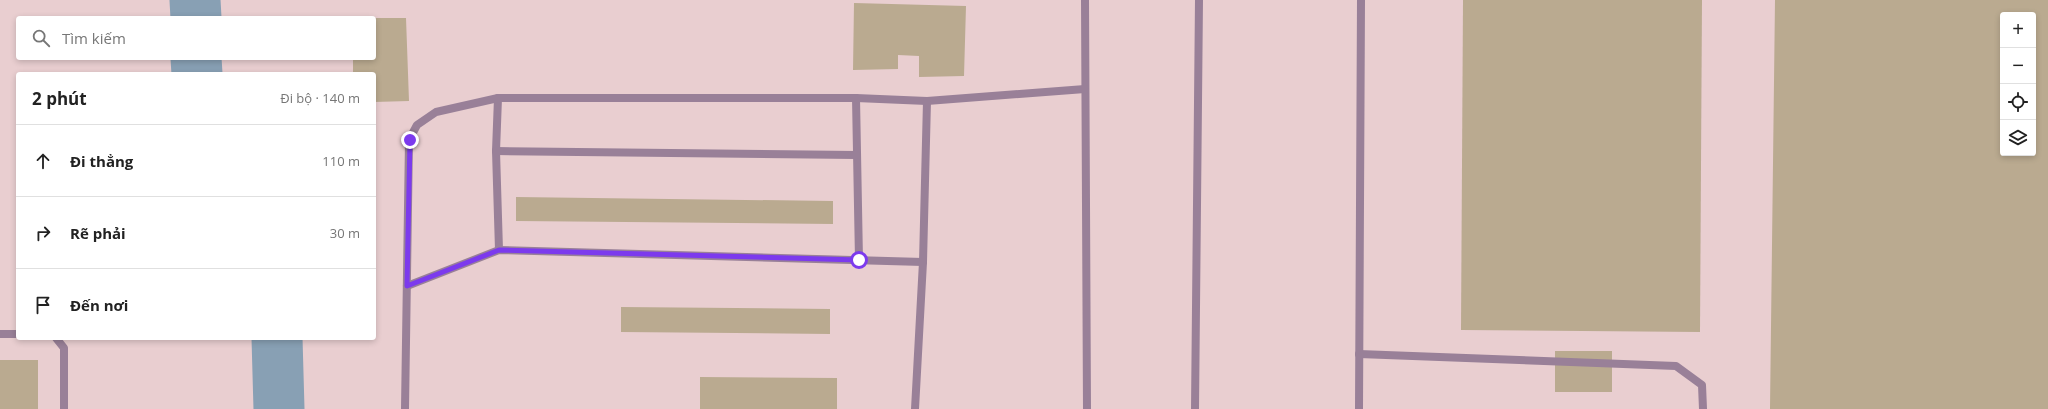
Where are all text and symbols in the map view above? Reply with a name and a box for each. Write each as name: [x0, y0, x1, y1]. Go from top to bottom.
map controls: [2000, 12, 2036, 156]
button: +: [2000, 12, 2036, 48]
search box: [16, 16, 376, 60]
icon: search: [30, 27, 52, 49]
text: Tìm kiếm: [62, 28, 126, 48]
button: −: [2000, 48, 2036, 84]
button: locate: [2000, 84, 2036, 120]
text: 2 phút: [32, 87, 87, 110]
text: Đi bộ · 140 m: [280, 89, 360, 107]
button: layers: [2000, 120, 2036, 156]
route end: [401, 131, 419, 149]
icon: ahead: [32, 150, 54, 172]
text: Đi thẳng: [70, 151, 133, 171]
text: 110 m: [322, 152, 360, 170]
icon: right: [32, 222, 54, 244]
text: Rẽ phải: [70, 223, 126, 243]
text: 30 m: [330, 224, 360, 242]
route start: [850, 251, 868, 269]
icon: arrive: [32, 294, 54, 316]
text: Đến nơi: [70, 295, 128, 315]

